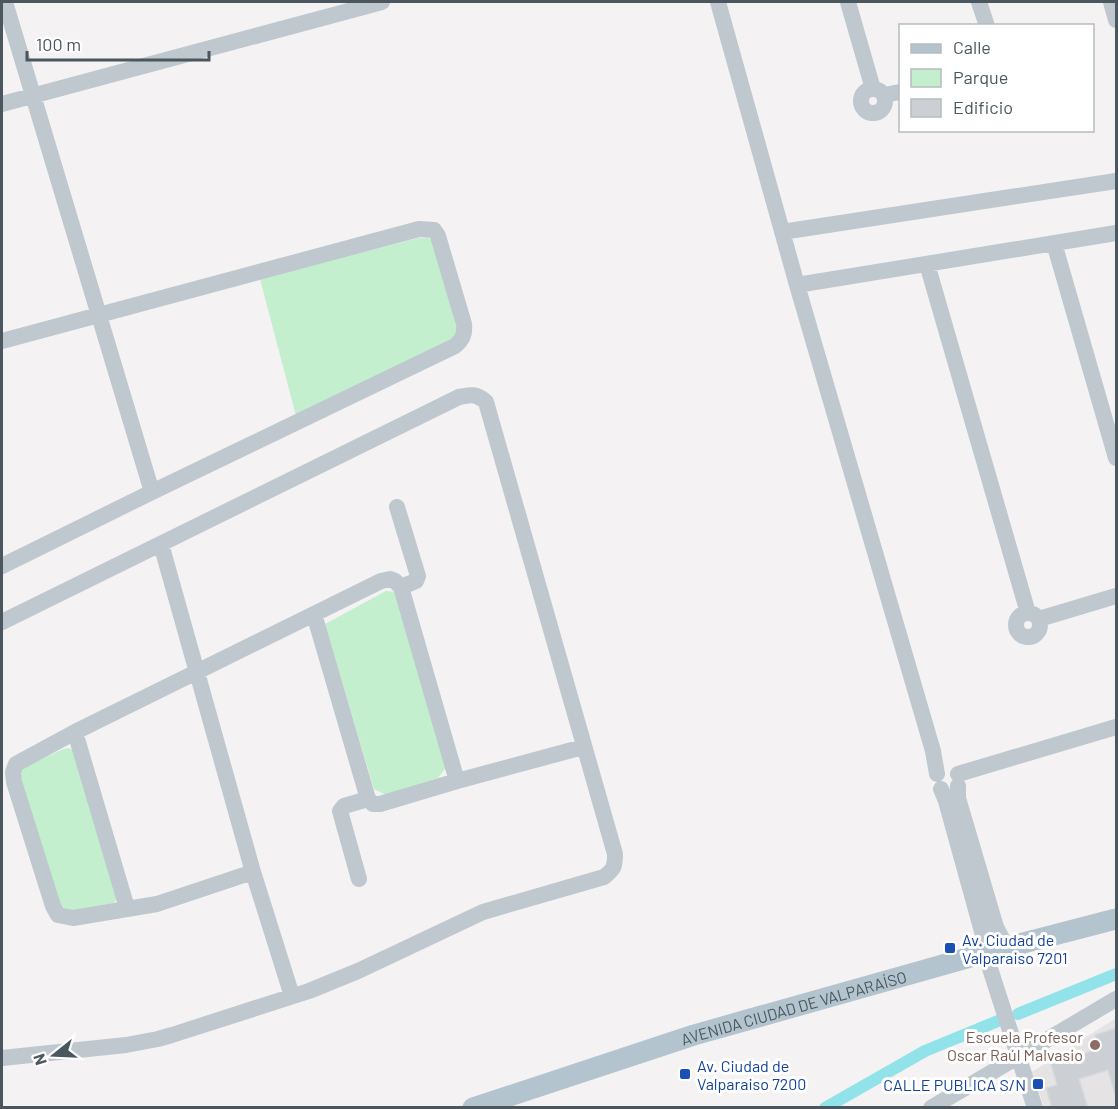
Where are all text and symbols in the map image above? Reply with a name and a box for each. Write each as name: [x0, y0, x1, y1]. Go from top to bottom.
scale bar: [27, 24, 208, 62]
legend: [899, 24, 1094, 132]
text: 100 m: [36, 33, 81, 55]
text: Calle: [953, 36, 991, 58]
text: Parque: [953, 66, 1008, 88]
text: Edificio: [953, 96, 1013, 118]
place label: Av. Ciudad de Valparaiso 7201: [962, 930, 1068, 967]
marker: Av. Ciudad de Valparaiso 7201: [943, 941, 957, 955]
street label: AVENIDA CIUDAD DE VALPARAÍSO: [678, 966, 908, 1048]
north arrow: [24, 1025, 84, 1085]
place label: Escuela Profesor Oscar Raúl Malvasio: [947, 1027, 1083, 1064]
marker: Escuela Profesor Oscar Raúl Malvasio: [1088, 1038, 1102, 1052]
text: N: [29, 1052, 50, 1068]
place label: Av. Ciudad de Valparaiso 7200: [697, 1056, 806, 1093]
marker: Av. Ciudad de Valparaiso 7200: [678, 1067, 692, 1081]
place label: CALLE PUBLICA S/N: [883, 1075, 1026, 1094]
marker: CALLE PUBLICA S/N: [1031, 1077, 1045, 1091]

